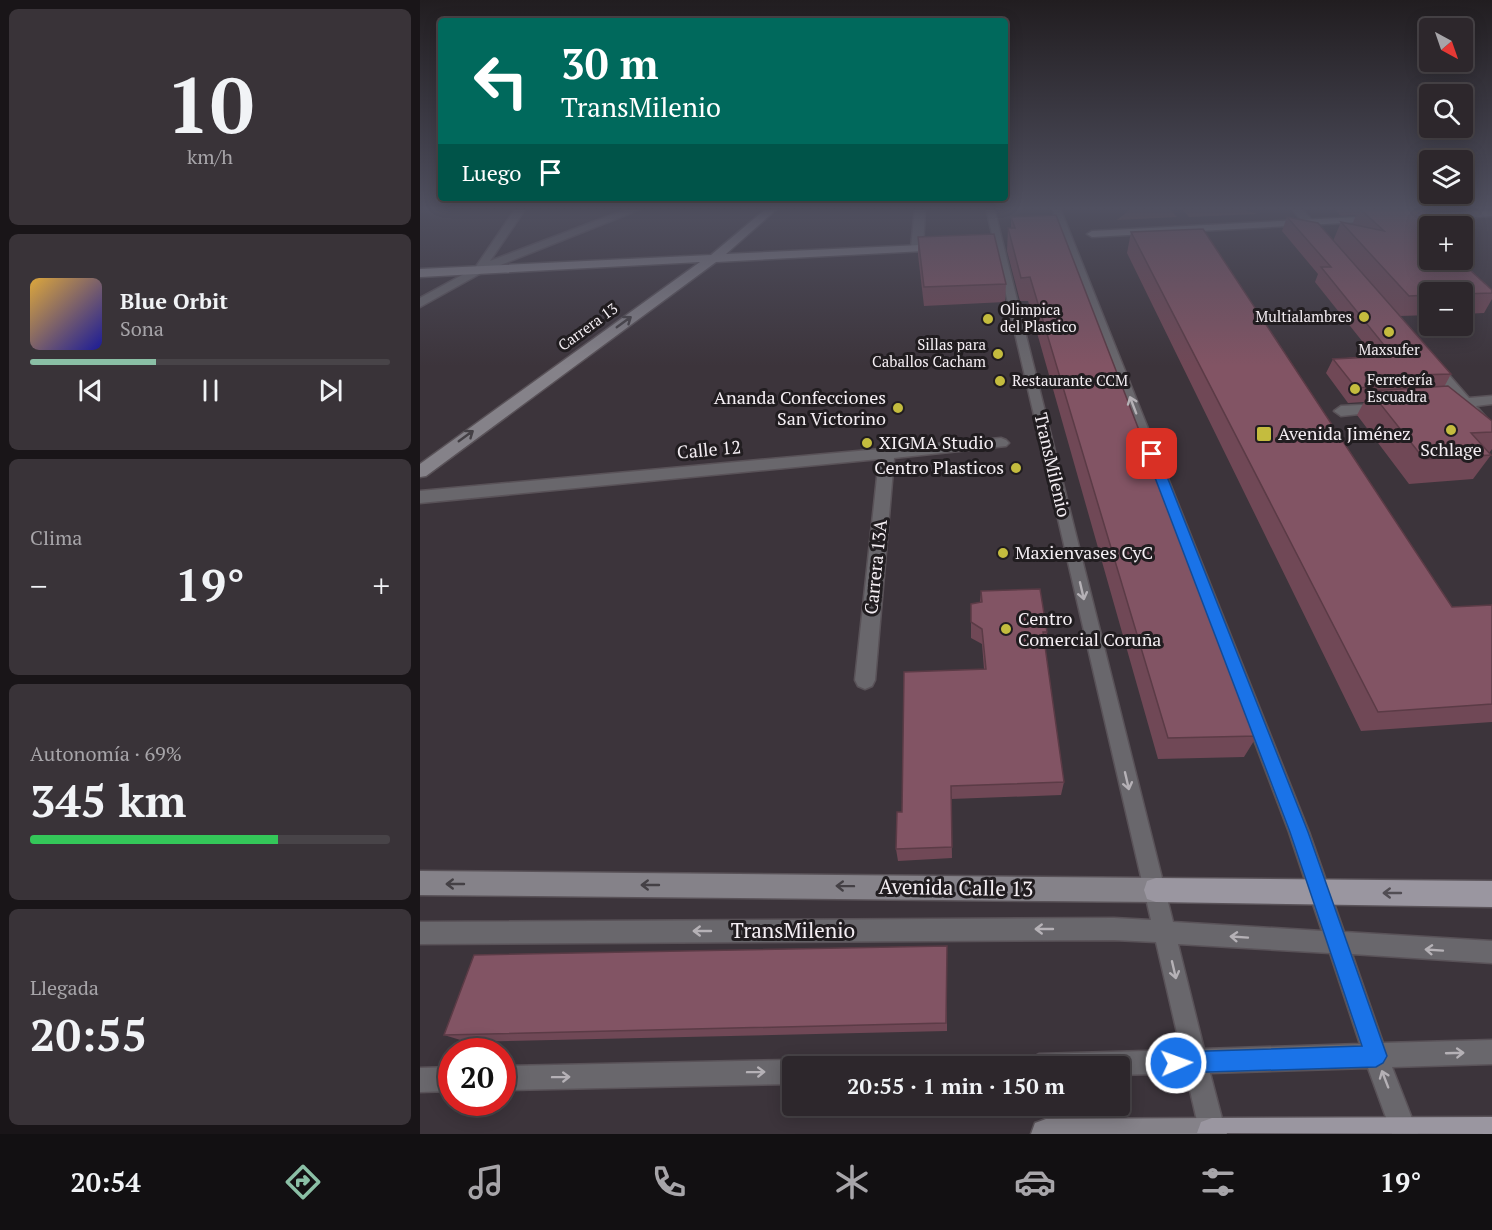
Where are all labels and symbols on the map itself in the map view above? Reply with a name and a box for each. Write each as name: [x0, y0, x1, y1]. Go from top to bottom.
north arrow: [1419, 18, 1473, 72]
street label: Carrera 13: [554, 298, 621, 355]
place label: Olimpica del Plastico: [1000, 299, 1077, 336]
place label: Multialambres: [1255, 306, 1352, 326]
marker: Multialambres: [1357, 310, 1371, 324]
marker: Olimpica del Plastico: [981, 312, 995, 326]
one-way arrow: [615, 315, 631, 328]
marker: Maxsufer: [1382, 325, 1396, 339]
place label: Sillas para Caballos Cacham: [872, 334, 986, 371]
place label: Maxsufer: [1358, 339, 1420, 359]
marker: Sillas para Caballos Cacham: [991, 347, 1005, 361]
place label: Ferretería Escuadra: [1367, 369, 1433, 406]
place label: Restaurante CCM: [1012, 370, 1128, 390]
marker: Restaurante CCM: [993, 374, 1007, 388]
marker: Ferretería Escuadra: [1348, 382, 1362, 396]
place label: Ananda Confecciones San Victorino: [714, 385, 886, 430]
one-way arrow: [1127, 396, 1138, 415]
marker: Ananda Confecciones San Victorino: [891, 401, 905, 415]
street label: TransMilenio: [1029, 410, 1077, 519]
place label: Avenida Jiménez: [1278, 421, 1411, 445]
marker: Schlage: [1444, 423, 1458, 437]
marker: Avenida Jiménez: [1255, 425, 1273, 443]
pin: [1126, 428, 1177, 479]
one-way arrow: [458, 430, 474, 443]
place label: XIGMA Studio: [879, 430, 994, 454]
street label: Calle 12: [676, 434, 742, 464]
marker: XIGMA Studio: [860, 436, 874, 450]
place label: Schlage: [1420, 437, 1482, 461]
place label: Centro Plasticos: [874, 455, 1004, 479]
marker: Centro Plasticos: [1009, 461, 1023, 475]
street label: Carrera 13A: [858, 517, 892, 616]
place label: Maxienvases CyC: [1015, 540, 1153, 564]
marker: Maxienvases CyC: [996, 546, 1010, 560]
one-way arrow: [1077, 581, 1089, 600]
place label: Centro Comercial Coruña: [1018, 606, 1161, 651]
marker: Centro Comercial Coruña: [999, 622, 1013, 636]
one-way arrow: [1122, 771, 1134, 790]
street label: Avenida Calle 13: [878, 872, 1034, 902]
one-way arrow: [446, 878, 466, 889]
one-way arrow: [641, 879, 661, 891]
one-way arrow: [836, 881, 856, 892]
one-way arrow: [1382, 887, 1402, 899]
street label: TransMilenio: [731, 916, 855, 944]
one-way arrow: [1035, 923, 1055, 935]
one-way arrow: [693, 925, 713, 937]
one-way arrow: [1229, 932, 1249, 943]
one-way arrow: [1424, 944, 1444, 955]
one-way arrow: [1168, 960, 1180, 979]
position arrow: [1144, 1031, 1208, 1095]
speed limit sign: 20: [438, 1038, 516, 1116]
one-way arrow: [1444, 1048, 1464, 1059]
one-way arrow: [745, 1067, 765, 1078]
one-way arrow: [1378, 1070, 1389, 1089]
one-way arrow: [550, 1071, 570, 1082]

